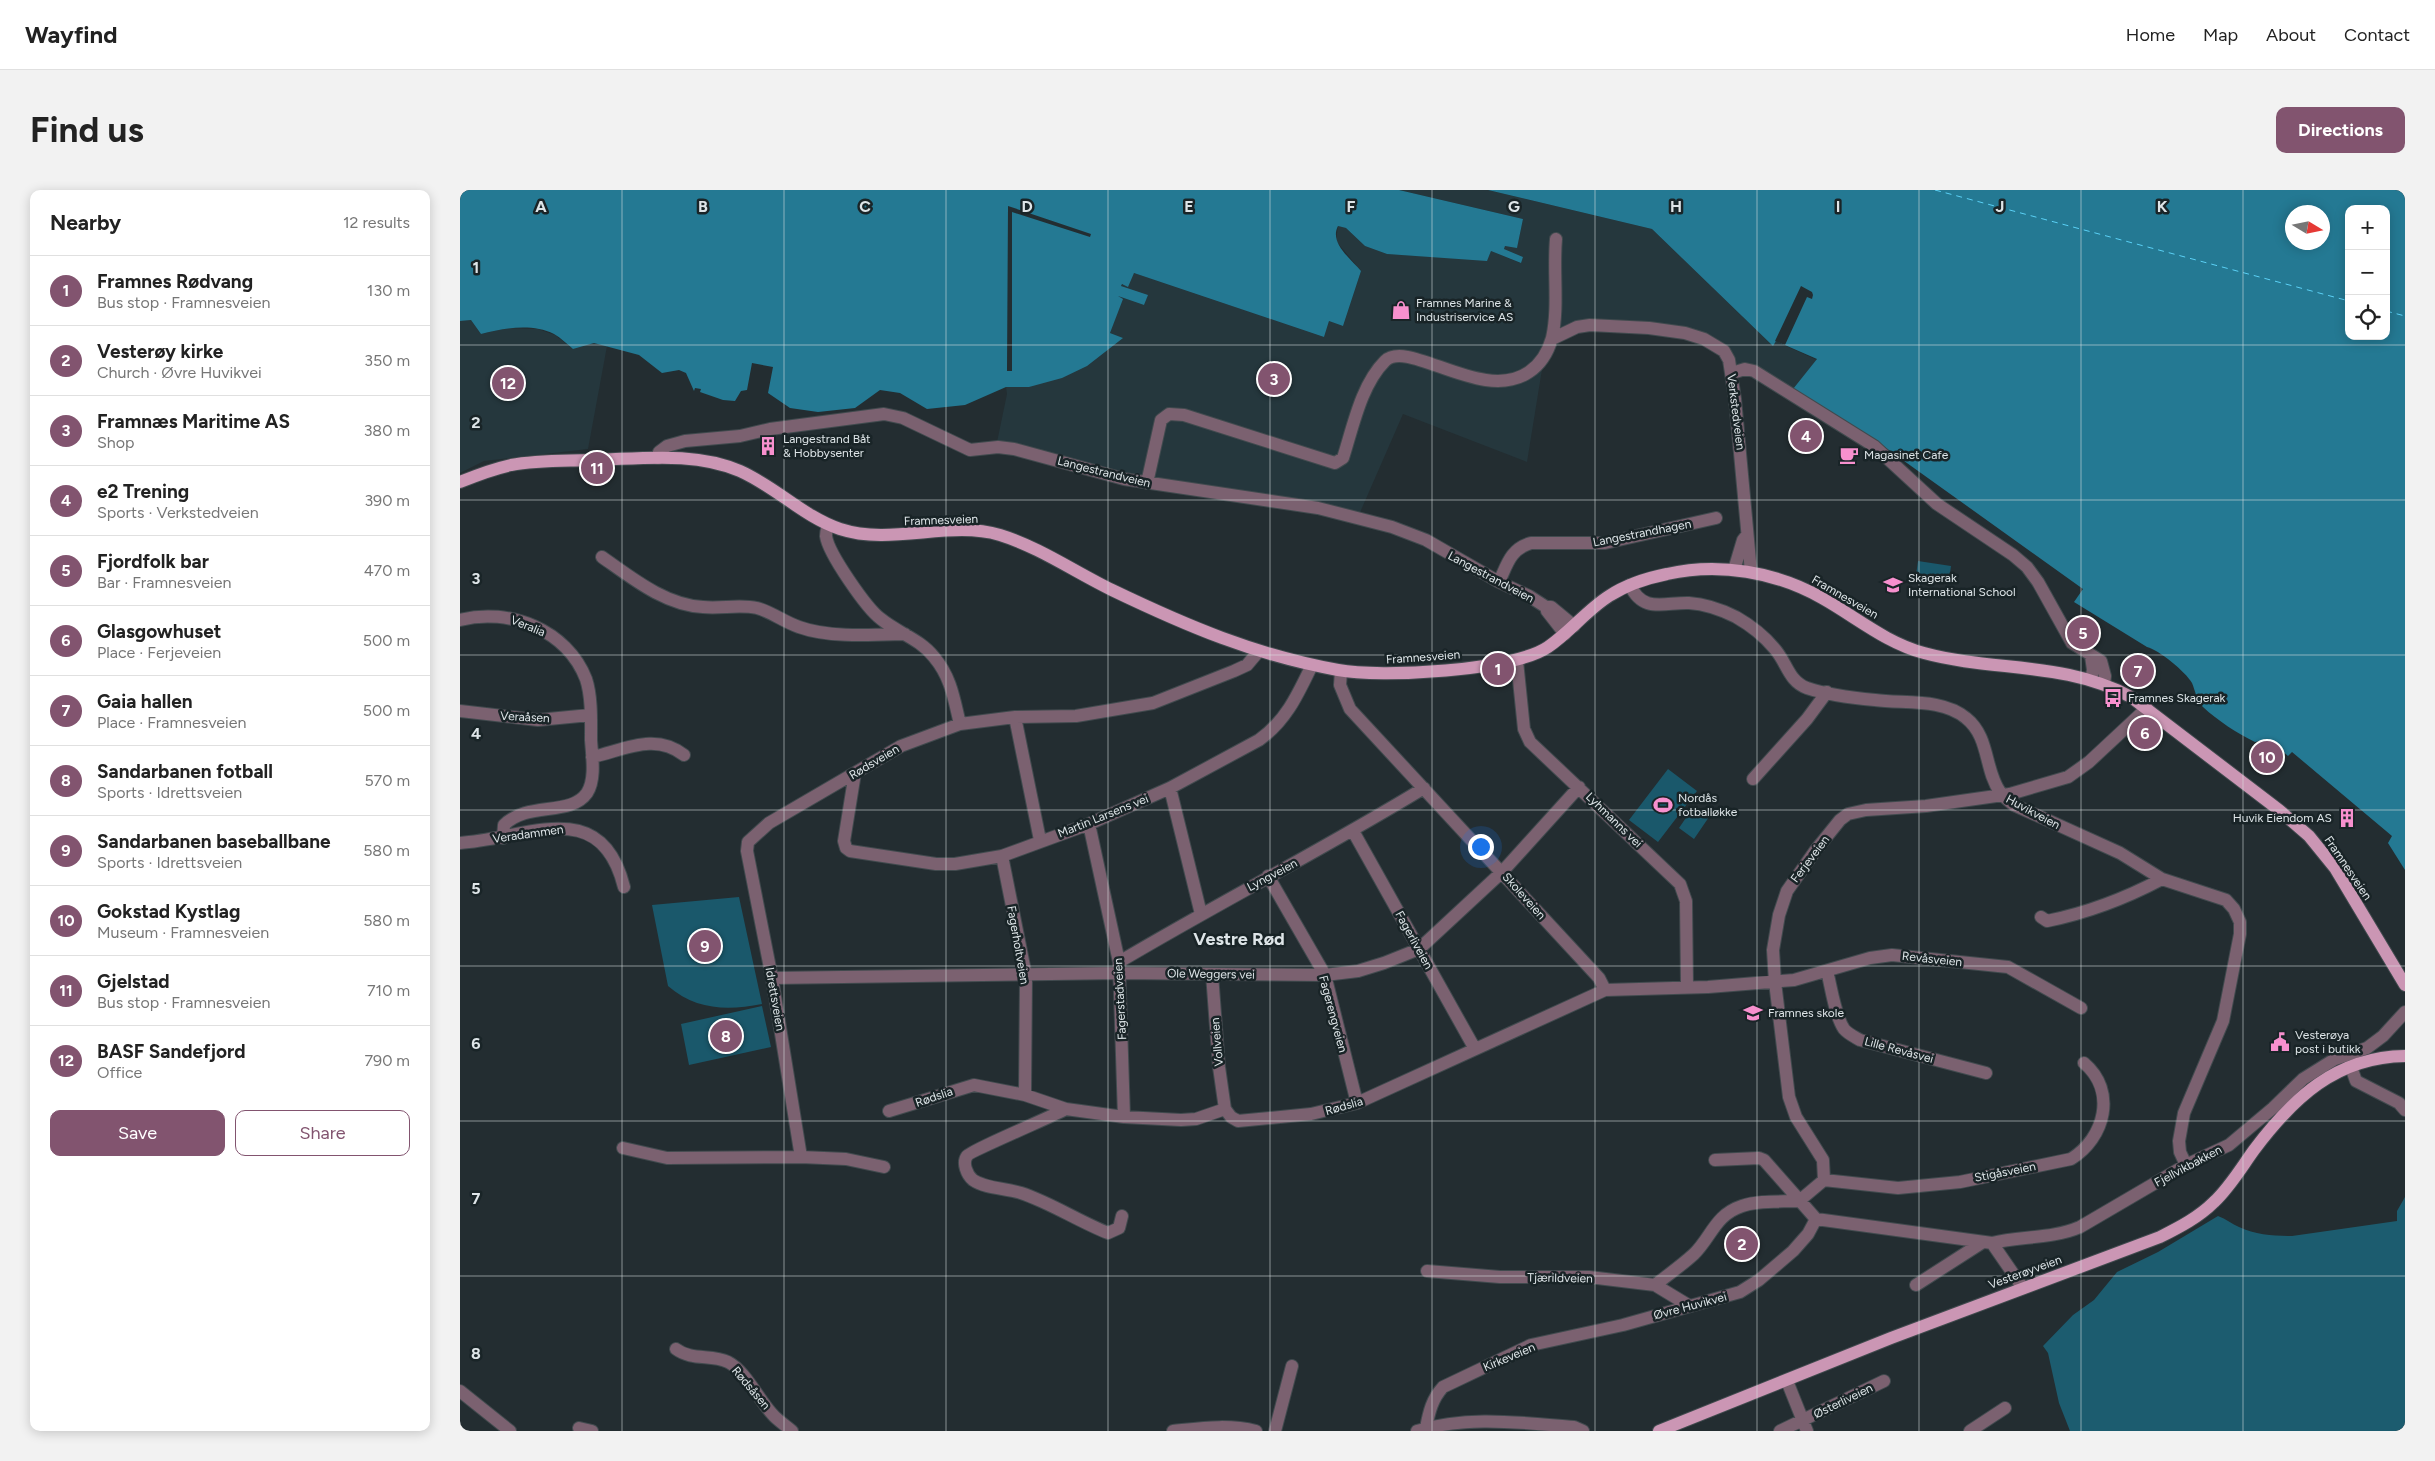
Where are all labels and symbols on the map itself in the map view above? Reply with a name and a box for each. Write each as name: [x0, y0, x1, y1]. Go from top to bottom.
text: A: [535, 197, 547, 216]
text: B: [698, 197, 708, 216]
text: C: [859, 197, 871, 216]
text: D: [1021, 197, 1033, 216]
text: E: [1184, 197, 1194, 216]
text: F: [1347, 197, 1356, 216]
text: G: [1508, 197, 1520, 216]
text: H: [1670, 197, 1682, 216]
text: I: [1836, 197, 1840, 216]
text: J: [1996, 197, 2004, 216]
text: K: [2157, 197, 2168, 216]
north arrow: [2285, 205, 2330, 250]
text: 1: [473, 258, 479, 277]
place label: Framnes Marine & Industriservice AS: [1416, 296, 1513, 324]
shop icon: Framnes Marine & Industriservice AS: [1390, 299, 1412, 321]
pin: 3: [1258, 360, 1290, 398]
pin: 12: [492, 364, 524, 402]
street label: Verkstedveien: [1724, 373, 1748, 451]
text: 2: [471, 413, 481, 432]
pin: 4: [1790, 417, 1822, 455]
place label: Langestrand Båt & Hobbysenter: [783, 432, 871, 460]
building icon: Langestrand Båt & Hobbysenter: [757, 435, 779, 457]
cafe icon: Magasinet Cafe: [1838, 444, 1860, 466]
place label: Magasinet Cafe: [1864, 448, 1949, 462]
pin: 11: [581, 449, 613, 487]
street label: Langestrandveien: [1056, 454, 1152, 490]
street label: Framnesveien: [904, 512, 979, 528]
street label: Langestrandhagen: [1592, 517, 1693, 549]
street label: Langestrandveien: [1446, 548, 1537, 606]
text: 3: [472, 569, 481, 588]
place label: Skagerak International School: [1908, 571, 2016, 599]
street label: Framnesveien: [1809, 572, 1881, 622]
school or university icon: Skagerak International School: [1882, 574, 1904, 596]
street label: Veralia: [509, 613, 547, 639]
pin: 5: [2067, 614, 2099, 652]
street label: Framnesveien: [1385, 647, 1461, 667]
pin: 1: [1482, 650, 1514, 688]
pin: 7: [2122, 652, 2154, 690]
bus stop icon: Framnes Skagerak: [2102, 687, 2124, 709]
place label: Framnes Skagerak: [2128, 691, 2226, 705]
street label: Veraåsen: [500, 709, 550, 725]
pin: 6: [2129, 714, 2161, 752]
text: 4: [471, 724, 481, 743]
pin: 10: [2251, 738, 2283, 776]
street label: Rødsveien: [846, 741, 902, 782]
street label: Lyhmanns vei: [1583, 790, 1645, 850]
street label: Martin Larsens vei: [1056, 791, 1150, 841]
place label: Nordås fotballøkke: [1678, 791, 1738, 819]
street label: Huvikveien: [2004, 792, 2063, 832]
sports icon: Nordås fotballøkke: [1652, 794, 1674, 816]
building icon: Huvik Eiendom AS: [2336, 807, 2358, 829]
place label: Huvik Eiendom AS: [2233, 811, 2332, 825]
street label: Veradammen: [492, 822, 565, 846]
street label: Ferjeveien: [1788, 832, 1832, 885]
street label: Framnesveien: [2321, 833, 2375, 903]
your location: [1468, 834, 1494, 860]
street label: Lyngveien: [1244, 856, 1300, 894]
street label: Skoleveien: [1499, 870, 1549, 922]
text: 5: [471, 879, 481, 898]
street label: Fagerholtveien: [1004, 905, 1032, 986]
street label: Fagerliveien: [1392, 908, 1436, 972]
pin: 9: [689, 927, 721, 965]
district label: Vestre Rød: [1193, 928, 1285, 950]
street label: Revåsveien: [1901, 949, 1963, 969]
street label: Fagerstadveien: [1111, 957, 1129, 1040]
street label: Idrettsveien: [763, 966, 788, 1032]
street label: Ole Weggers vei: [1167, 966, 1255, 982]
street label: Fagerengveien: [1316, 974, 1350, 1054]
school or university icon: Framnes skole: [1742, 1002, 1764, 1024]
place label: Framnes skole: [1768, 1006, 1844, 1020]
pin: 8: [710, 1017, 742, 1055]
street label: Vollveien: [1208, 1017, 1226, 1067]
place label: Vesterøya post i butikk: [2295, 1028, 2361, 1056]
public building icon: Vesterøya post i butikk: [2269, 1031, 2291, 1053]
text: 6: [471, 1034, 481, 1053]
street label: Lille Revåsvei: [1863, 1034, 1935, 1066]
street label: Rødslia: [913, 1084, 955, 1110]
street label: Rødslia: [1323, 1094, 1365, 1118]
street label: Fjellvikbakken: [2152, 1142, 2224, 1190]
street label: Stigåsveien: [1973, 1159, 2037, 1185]
text: 7: [472, 1189, 481, 1208]
pin: 2: [1726, 1225, 1758, 1263]
street label: Vesterøyveien: [1986, 1252, 2064, 1292]
street label: Tjærildveien: [1527, 1270, 1593, 1286]
street label: Øvre Huvikvei: [1652, 1290, 1728, 1322]
street label: Kirkeveien: [1481, 1340, 1537, 1374]
text: 8: [471, 1344, 481, 1363]
street label: Rødsåsen: [729, 1364, 773, 1413]
street label: Østerliveien: [1811, 1381, 1875, 1421]

